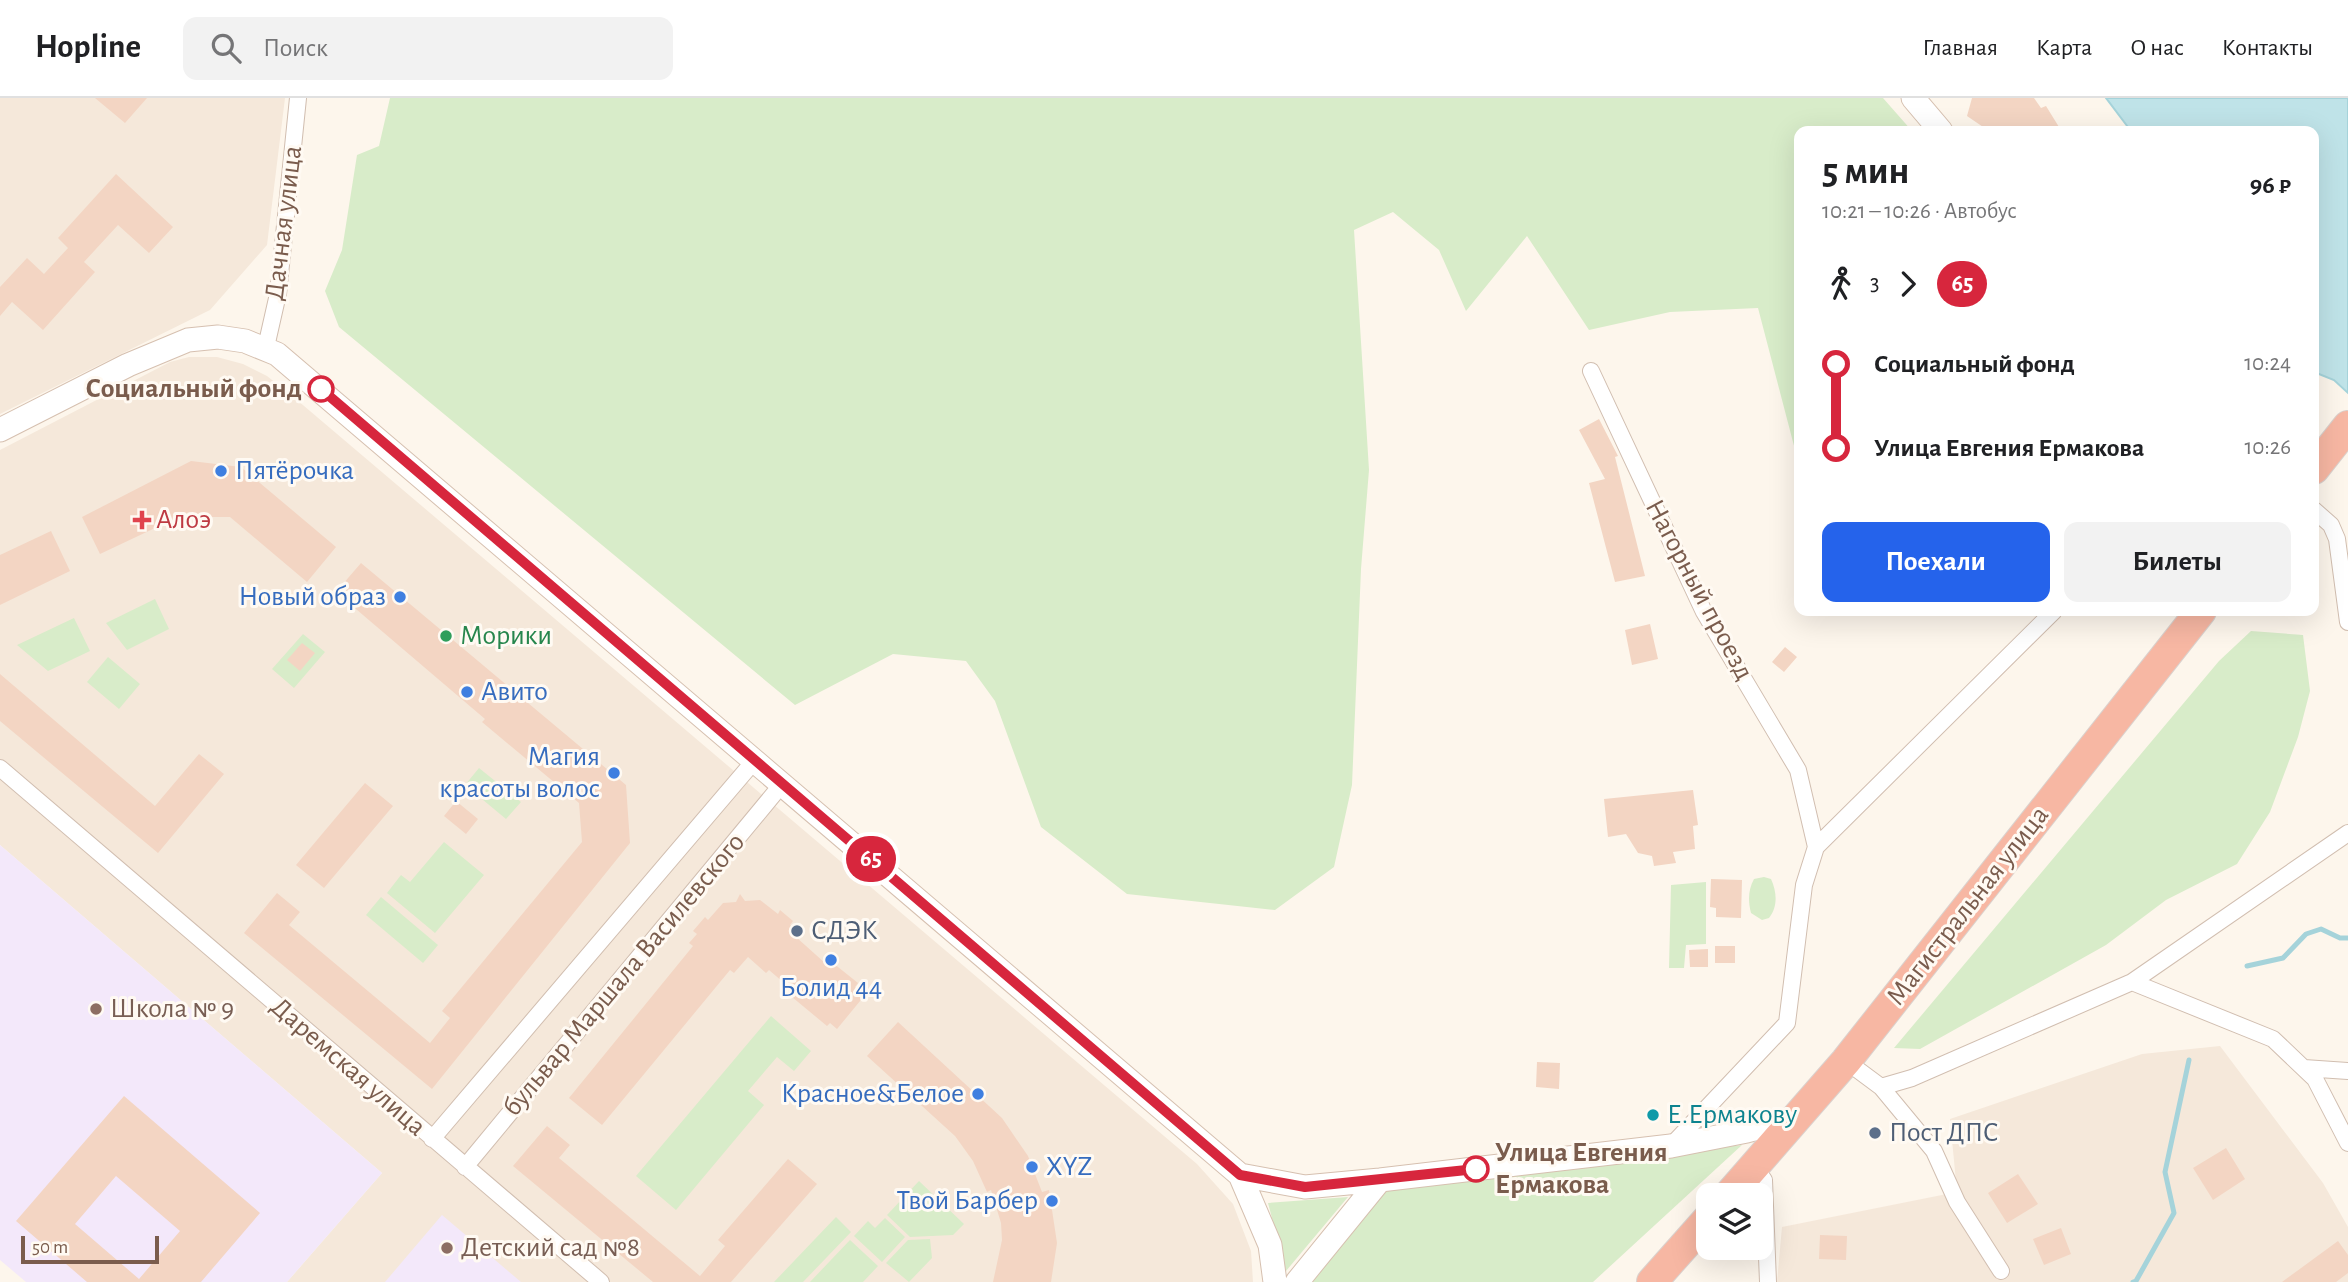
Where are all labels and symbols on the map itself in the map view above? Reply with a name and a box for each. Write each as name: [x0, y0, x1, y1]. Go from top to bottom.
street label: Дачная улица: [261, 144, 307, 302]
place label: Социальный фонд: [86, 375, 302, 403]
marker: Социальный фонд: [308, 376, 334, 402]
place label: Пятёрочка: [235, 457, 354, 485]
marker: Пятёрочка: [213, 463, 229, 479]
street label: Нагорный проезд: [1640, 495, 1758, 685]
place label: Алоэ: [156, 506, 211, 534]
marker: Алоэ: [134, 512, 150, 528]
place label: Новый образ: [239, 583, 386, 611]
marker: Новый образ: [392, 589, 408, 605]
place label: Морики: [460, 622, 552, 650]
marker: Морики: [438, 628, 454, 644]
place label: Авито: [481, 678, 548, 706]
marker: Авито: [459, 684, 475, 700]
place label: Магия красоты волос: [439, 743, 600, 803]
marker: Магия красоты волос: [606, 765, 622, 781]
street label: Магистральная улица: [1882, 801, 2054, 1011]
street label: бульвар Маршала Василевского: [498, 828, 750, 1122]
line badge: 65: [840, 836, 903, 882]
place label: СДЭК: [811, 917, 878, 945]
marker: СДЭК: [789, 923, 805, 939]
marker: Болид 44: [823, 952, 839, 968]
place label: Болид 44: [780, 974, 882, 1002]
street label: Даремская улица: [265, 992, 431, 1142]
place label: Школа № 9: [110, 995, 234, 1023]
marker: Школа № 9: [88, 1001, 104, 1017]
place label: Красное&Белое: [781, 1080, 964, 1108]
marker: Красное&Белое: [970, 1086, 986, 1102]
place label: Е.Ермакову: [1667, 1101, 1797, 1129]
marker: Е.Ермакову: [1645, 1107, 1661, 1123]
place label: Пост ДПС: [1889, 1119, 1999, 1147]
marker: Пост ДПС: [1867, 1125, 1883, 1141]
place label: Улица Евгения Ермакова: [1495, 1139, 1668, 1199]
place label: XYZ: [1046, 1153, 1092, 1181]
marker: Улица Евгения Ермакова: [1463, 1156, 1489, 1182]
marker: XYZ: [1024, 1159, 1040, 1175]
place label: Твой Барбер: [897, 1187, 1038, 1215]
marker: Твой Барбер: [1044, 1193, 1060, 1209]
scale bar: [21, 1233, 159, 1265]
place label: Детский сад №8: [461, 1234, 640, 1262]
marker: Детский сад №8: [439, 1240, 455, 1256]

